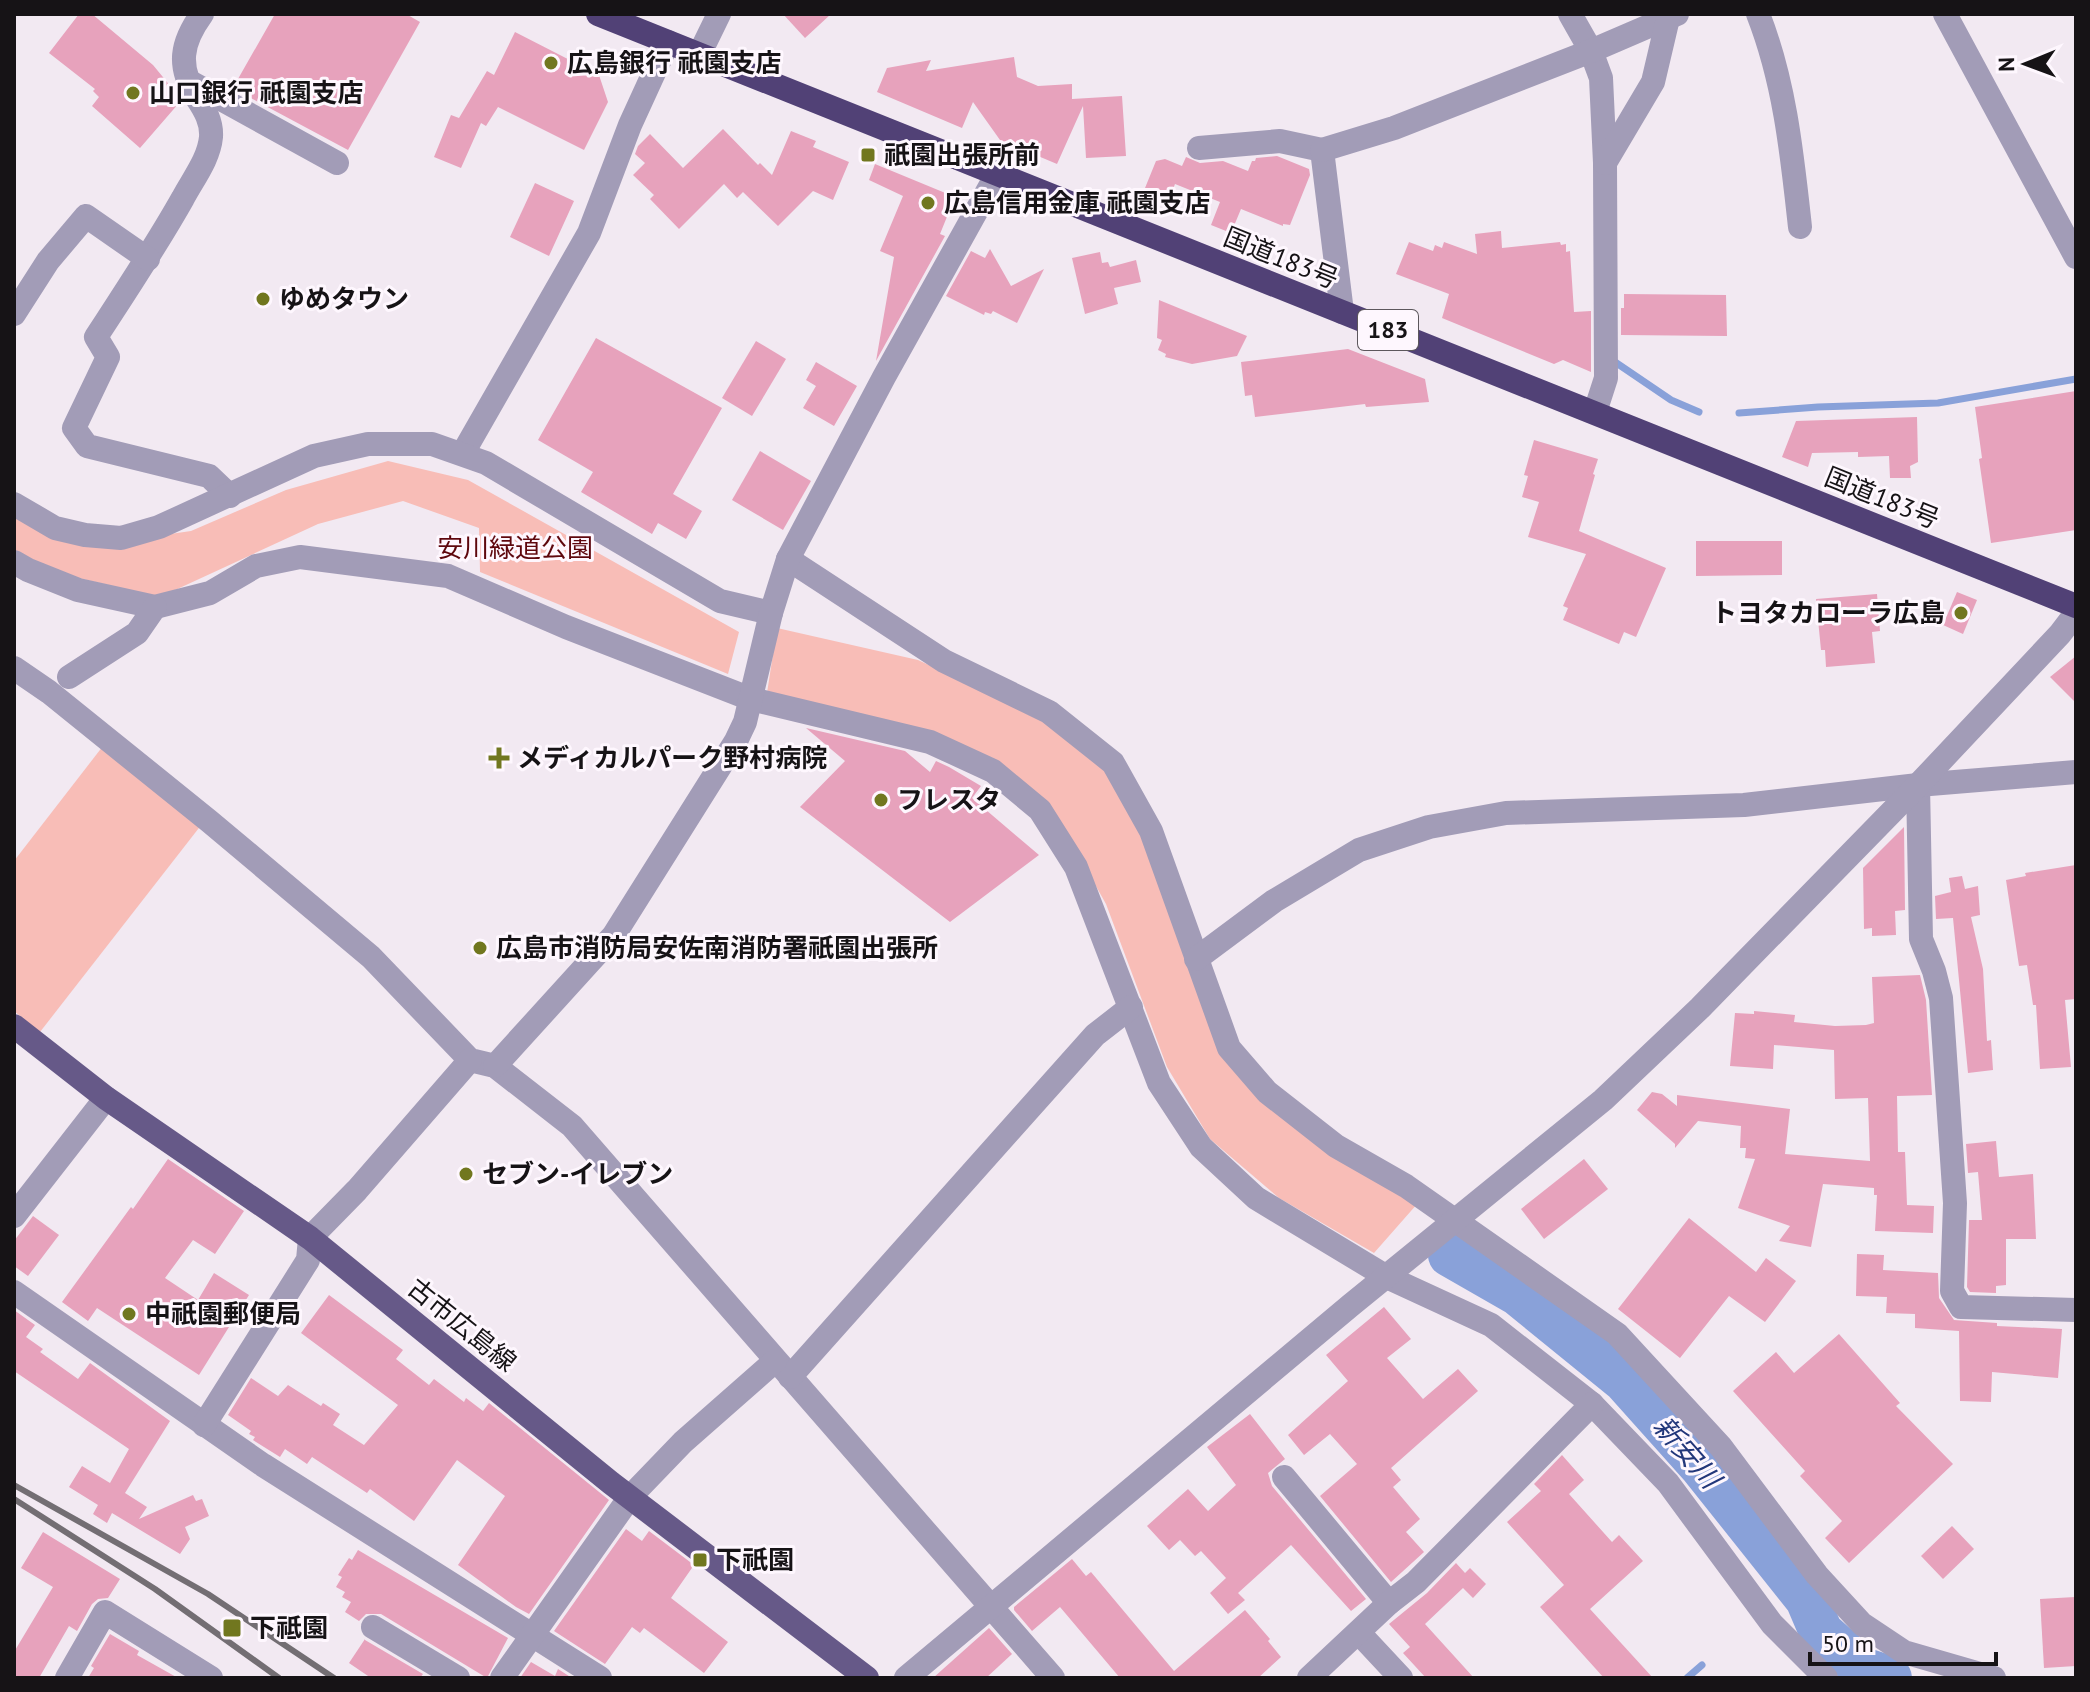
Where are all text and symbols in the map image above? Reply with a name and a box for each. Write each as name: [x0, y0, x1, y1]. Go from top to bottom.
north arrow: [1986, 24, 2066, 104]
place label: 広島銀行 祇園支店: [567, 46, 782, 79]
marker: 広島銀行 祇園支店: [542, 54, 560, 72]
text: N: [1992, 57, 2020, 72]
place label: 山口銀行 祇園支店: [149, 76, 364, 109]
marker: 山口銀行 祇園支店: [124, 84, 142, 102]
place label: 祇園出張所前: [884, 138, 1040, 171]
marker: 祇園出張所前: [859, 146, 877, 164]
place label: 広島信用金庫 祇園支店: [944, 186, 1211, 219]
marker: 広島信用金庫 祇園支店: [919, 194, 937, 212]
street label: 国道183号: [1219, 220, 1343, 295]
place label: ゆめタウン: [279, 282, 409, 315]
marker: ゆめタウン: [254, 290, 272, 308]
road number: 183: [1358, 310, 1418, 350]
street label: 国道183号: [1820, 460, 1944, 535]
park label: 安川緑道公園: [437, 531, 593, 564]
place label: トヨタカローラ広島: [1711, 596, 1945, 629]
marker: トヨタカローラ広島: [1952, 604, 1970, 622]
place label: メディカルパーク野村病院: [517, 741, 827, 774]
marker: メディカルパーク野村病院: [488, 747, 510, 769]
place label: フレスタ: [897, 783, 1001, 816]
marker: フレスタ: [872, 791, 890, 809]
place label: 広島市消防局安佐南消防署祇園出張所: [496, 931, 938, 964]
marker: 広島市消防局安佐南消防署祇園出張所: [471, 939, 489, 957]
place label: セブン-イレブン: [482, 1157, 673, 1190]
marker: セブン-イレブン: [457, 1165, 475, 1183]
street label: 古市広島線: [401, 1271, 523, 1378]
place label: 中祇園郵便局: [145, 1297, 301, 1330]
marker: 中祇園郵便局: [120, 1305, 138, 1323]
water label: 新安川: [1646, 1408, 1731, 1498]
place label: 下祇園: [716, 1543, 794, 1576]
marker: 下祇園: [691, 1551, 709, 1569]
place label: 下祗園: [250, 1611, 328, 1644]
scale bar: [1810, 1616, 1996, 1666]
marker: 下祗園: [221, 1617, 243, 1639]
text: 50 m: [1822, 1628, 1874, 1659]

